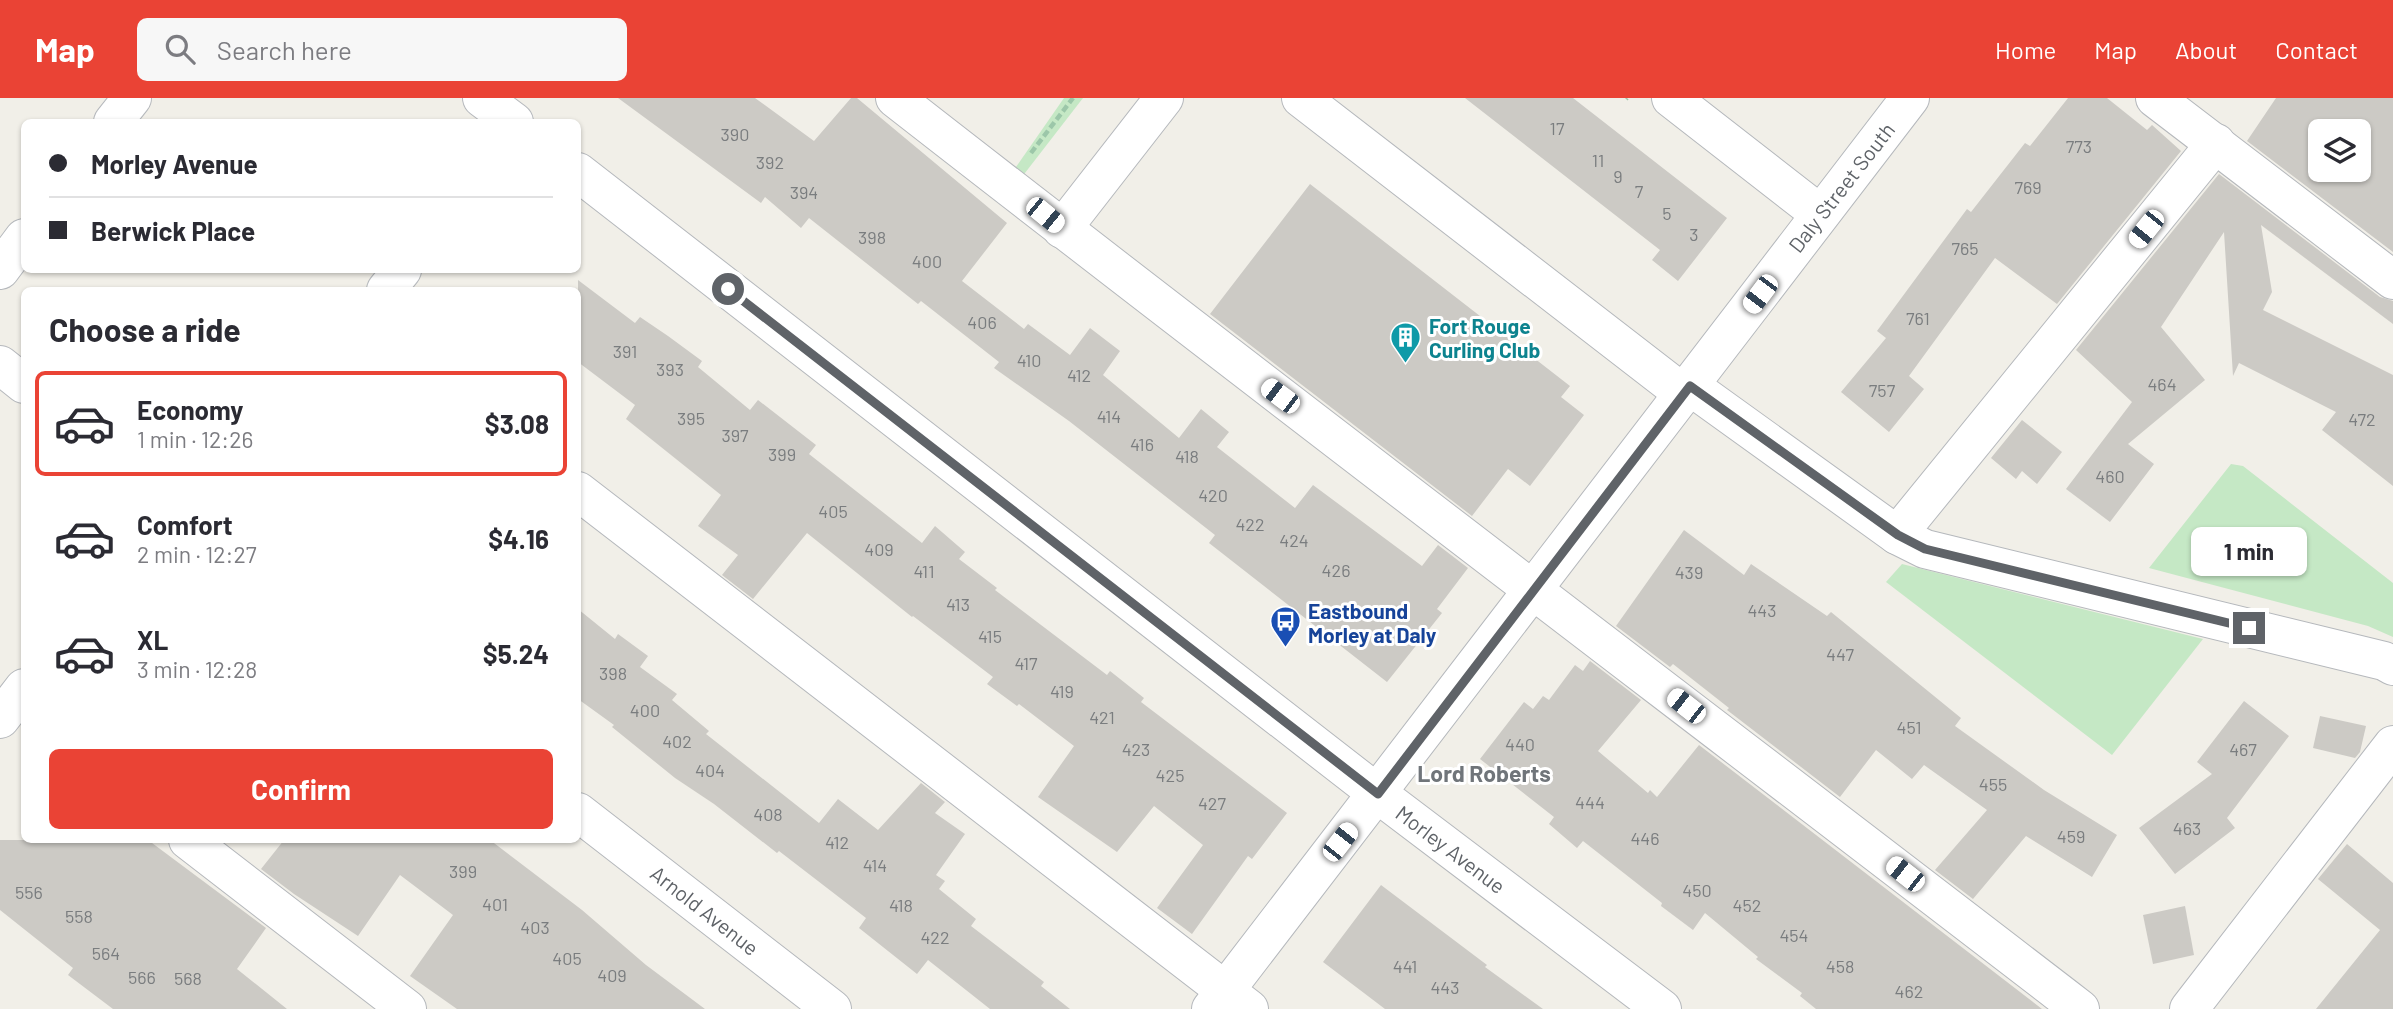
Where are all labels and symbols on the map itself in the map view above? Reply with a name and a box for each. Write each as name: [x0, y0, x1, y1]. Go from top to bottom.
house number: 17: [1550, 117, 1565, 139]
street label: Daly Street South: [1783, 117, 1899, 257]
house number: 390: [721, 123, 749, 145]
house number: 773: [2066, 135, 2092, 157]
house number: 11: [1592, 149, 1604, 171]
house number: 392: [756, 151, 784, 173]
house number: 9: [1613, 165, 1623, 187]
house number: 769: [2014, 176, 2042, 198]
house number: 7: [1635, 180, 1644, 202]
house number: 394: [790, 181, 818, 203]
car: [1023, 194, 1068, 236]
house number: 5: [1662, 202, 1672, 224]
car: [2125, 206, 2168, 252]
house number: 3: [1689, 223, 1699, 245]
house number: 398: [858, 226, 886, 248]
house number: 765: [1951, 237, 1979, 259]
house number: 400: [912, 250, 942, 272]
car: [1739, 271, 1782, 317]
route start: [712, 273, 744, 305]
house number: 761: [1906, 307, 1930, 329]
house number: 406: [967, 311, 997, 333]
place label: Fort Rouge Curling Club: [1429, 313, 1540, 362]
building icon: Fort Rouge Curling Club: [1389, 320, 1423, 364]
house number: 391: [613, 340, 637, 362]
house number: 410: [1017, 349, 1041, 371]
house number: 393: [656, 358, 684, 380]
house number: 412: [1067, 364, 1091, 386]
house number: 464: [2147, 373, 2177, 395]
car: [1257, 375, 1304, 417]
house number: 757: [1869, 379, 1896, 401]
house number: 414: [1097, 405, 1121, 427]
house number: 395: [677, 407, 705, 429]
house number: 472: [2348, 408, 2376, 430]
house number: 397: [721, 424, 749, 446]
house number: 416: [1130, 433, 1154, 455]
house number: 399: [768, 443, 796, 465]
house number: 418: [1175, 445, 1199, 467]
house number: 460: [2095, 465, 2125, 487]
house number: 420: [1198, 484, 1228, 506]
house number: 405: [818, 500, 848, 522]
house number: 422: [1235, 513, 1265, 535]
callout: 1 min: [2191, 526, 2307, 575]
house number: 424: [1279, 529, 1309, 551]
house number: 409: [864, 538, 894, 560]
house number: 426: [1322, 559, 1350, 581]
house number: 411: [914, 560, 934, 582]
house number: 439: [1675, 561, 1703, 583]
house number: 413: [946, 593, 970, 615]
place label: Eastbound Morley at Daly: [1308, 598, 1437, 647]
house number: 443: [1747, 599, 1777, 621]
bus stop icon: Eastbound Morley at Daly: [1268, 605, 1302, 649]
route end: [2233, 612, 2265, 644]
house number: 415: [978, 625, 1002, 647]
house number: 447: [1826, 643, 1854, 665]
house number: 417: [1014, 652, 1038, 674]
house number: 398: [599, 662, 627, 684]
house number: 419: [1050, 680, 1074, 702]
car: [1663, 685, 1710, 727]
house number: 400: [630, 699, 660, 721]
house number: 421: [1089, 706, 1115, 728]
house number: 451: [1897, 716, 1921, 738]
house number: 402: [662, 730, 692, 752]
house number: 440: [1505, 733, 1535, 755]
house number: 423: [1122, 738, 1150, 760]
house number: 467: [2229, 738, 2257, 760]
house number: 404: [695, 759, 725, 781]
district label: Lord Roberts: [1417, 759, 1551, 787]
house number: 425: [1156, 764, 1184, 786]
house number: 455: [1979, 773, 2007, 795]
house number: 444: [1575, 791, 1605, 813]
house number: 427: [1198, 792, 1227, 814]
street label: Morley Avenue: [1391, 800, 1511, 898]
house number: 408: [753, 803, 783, 825]
house number: 463: [2173, 817, 2201, 839]
car: [1319, 819, 1362, 865]
house number: 459: [2057, 825, 2085, 847]
house number: 446: [1630, 827, 1660, 849]
house number: 412: [825, 831, 849, 853]
car: [1882, 853, 1929, 895]
house number: 414: [863, 854, 887, 876]
house number: 399: [449, 860, 477, 882]
street label: Arnold Avenue: [646, 860, 764, 960]
house number: 450: [1682, 879, 1712, 901]
house number: 556: [15, 881, 43, 903]
house number: 401: [482, 893, 508, 915]
house number: 418: [889, 894, 913, 916]
house number: 452: [1733, 894, 1761, 916]
house number: 558: [65, 905, 93, 927]
house number: 403: [520, 916, 550, 938]
house number: 454: [1779, 924, 1809, 946]
house number: 422: [920, 926, 950, 948]
house number: 564: [92, 942, 120, 964]
house number: 405: [552, 947, 582, 969]
house number: 441: [1393, 955, 1417, 977]
house number: 458: [1826, 955, 1854, 977]
house number: 409: [597, 964, 627, 986]
house number: 566: [128, 966, 156, 988]
house number: 568: [174, 967, 202, 989]
house number: 443: [1430, 976, 1460, 998]
house number: 462: [1895, 980, 1923, 1002]

